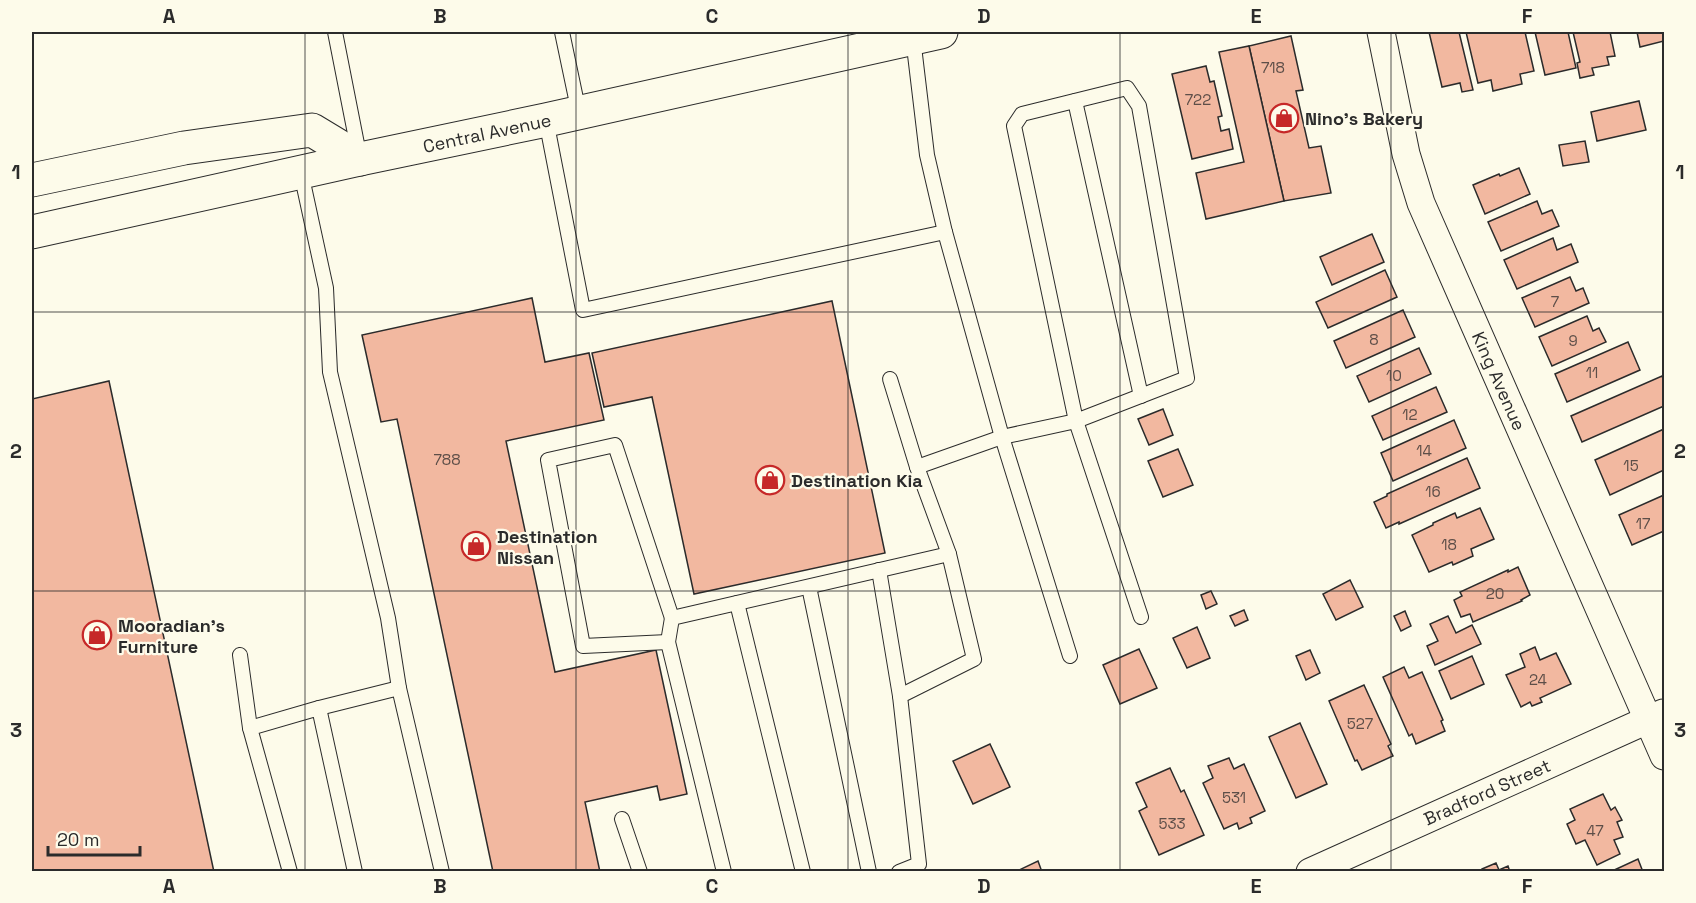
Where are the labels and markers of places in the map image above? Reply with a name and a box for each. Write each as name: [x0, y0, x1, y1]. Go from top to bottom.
shop icon: Nino's Bakery: [1268, 102, 1300, 134]
place label: Nino's Bakery: [1305, 107, 1423, 130]
shop icon: Destination Kia: [754, 464, 786, 496]
place label: Destination Kia: [791, 469, 923, 492]
place label: Destination Nissan: [497, 525, 598, 569]
shop icon: Destination Nissan: [460, 530, 492, 562]
place label: Mooradian's Furniture: [118, 614, 225, 658]
shop icon: Mooradian's Furniture: [81, 619, 113, 651]

